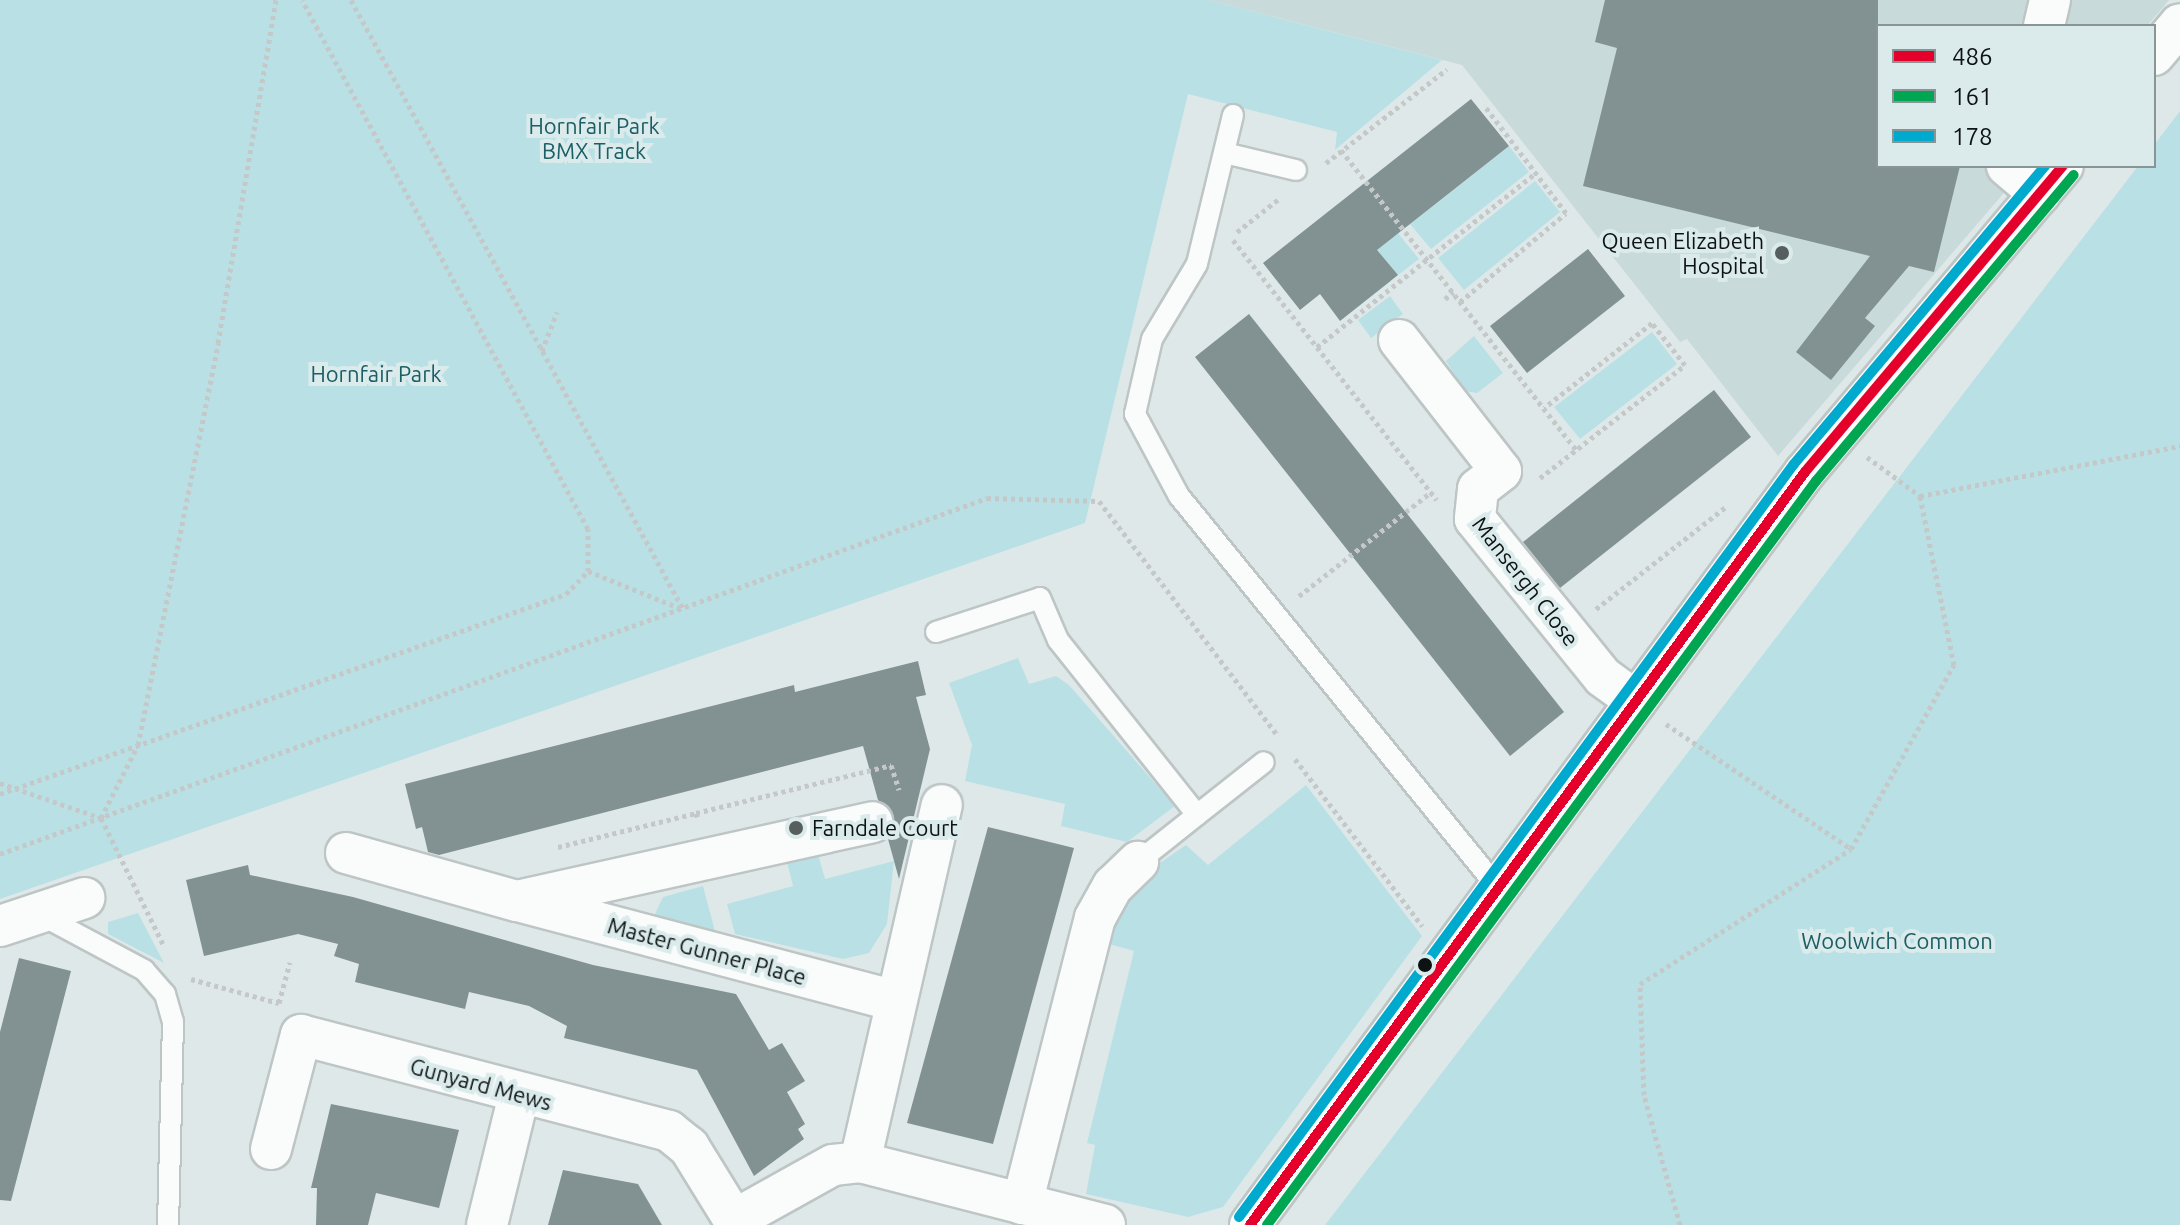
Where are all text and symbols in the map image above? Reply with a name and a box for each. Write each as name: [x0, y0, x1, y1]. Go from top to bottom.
legend: [1876, 24, 2156, 168]
text: 486: [1952, 43, 1993, 70]
text: 161: [1952, 83, 1993, 110]
park label: Hornfair Park BMX Track: [528, 112, 660, 164]
text: 178: [1952, 123, 1993, 150]
place label: Queen Elizabeth Hospital: [1601, 227, 1764, 278]
marker: Queen Elizabeth Hospital: [1771, 242, 1793, 264]
park label: Hornfair Park: [310, 361, 442, 387]
street label: Mansergh Close: [1467, 511, 1585, 651]
place label: Farndale Court: [812, 815, 958, 841]
marker: Farndale Court: [787, 819, 805, 837]
street label: Master Gunner Place: [605, 912, 809, 990]
park label: Woolwich Common: [1801, 928, 1993, 954]
unlabelled marker: [1417, 957, 1433, 973]
street label: Gunyard Mews: [407, 1052, 555, 1116]

